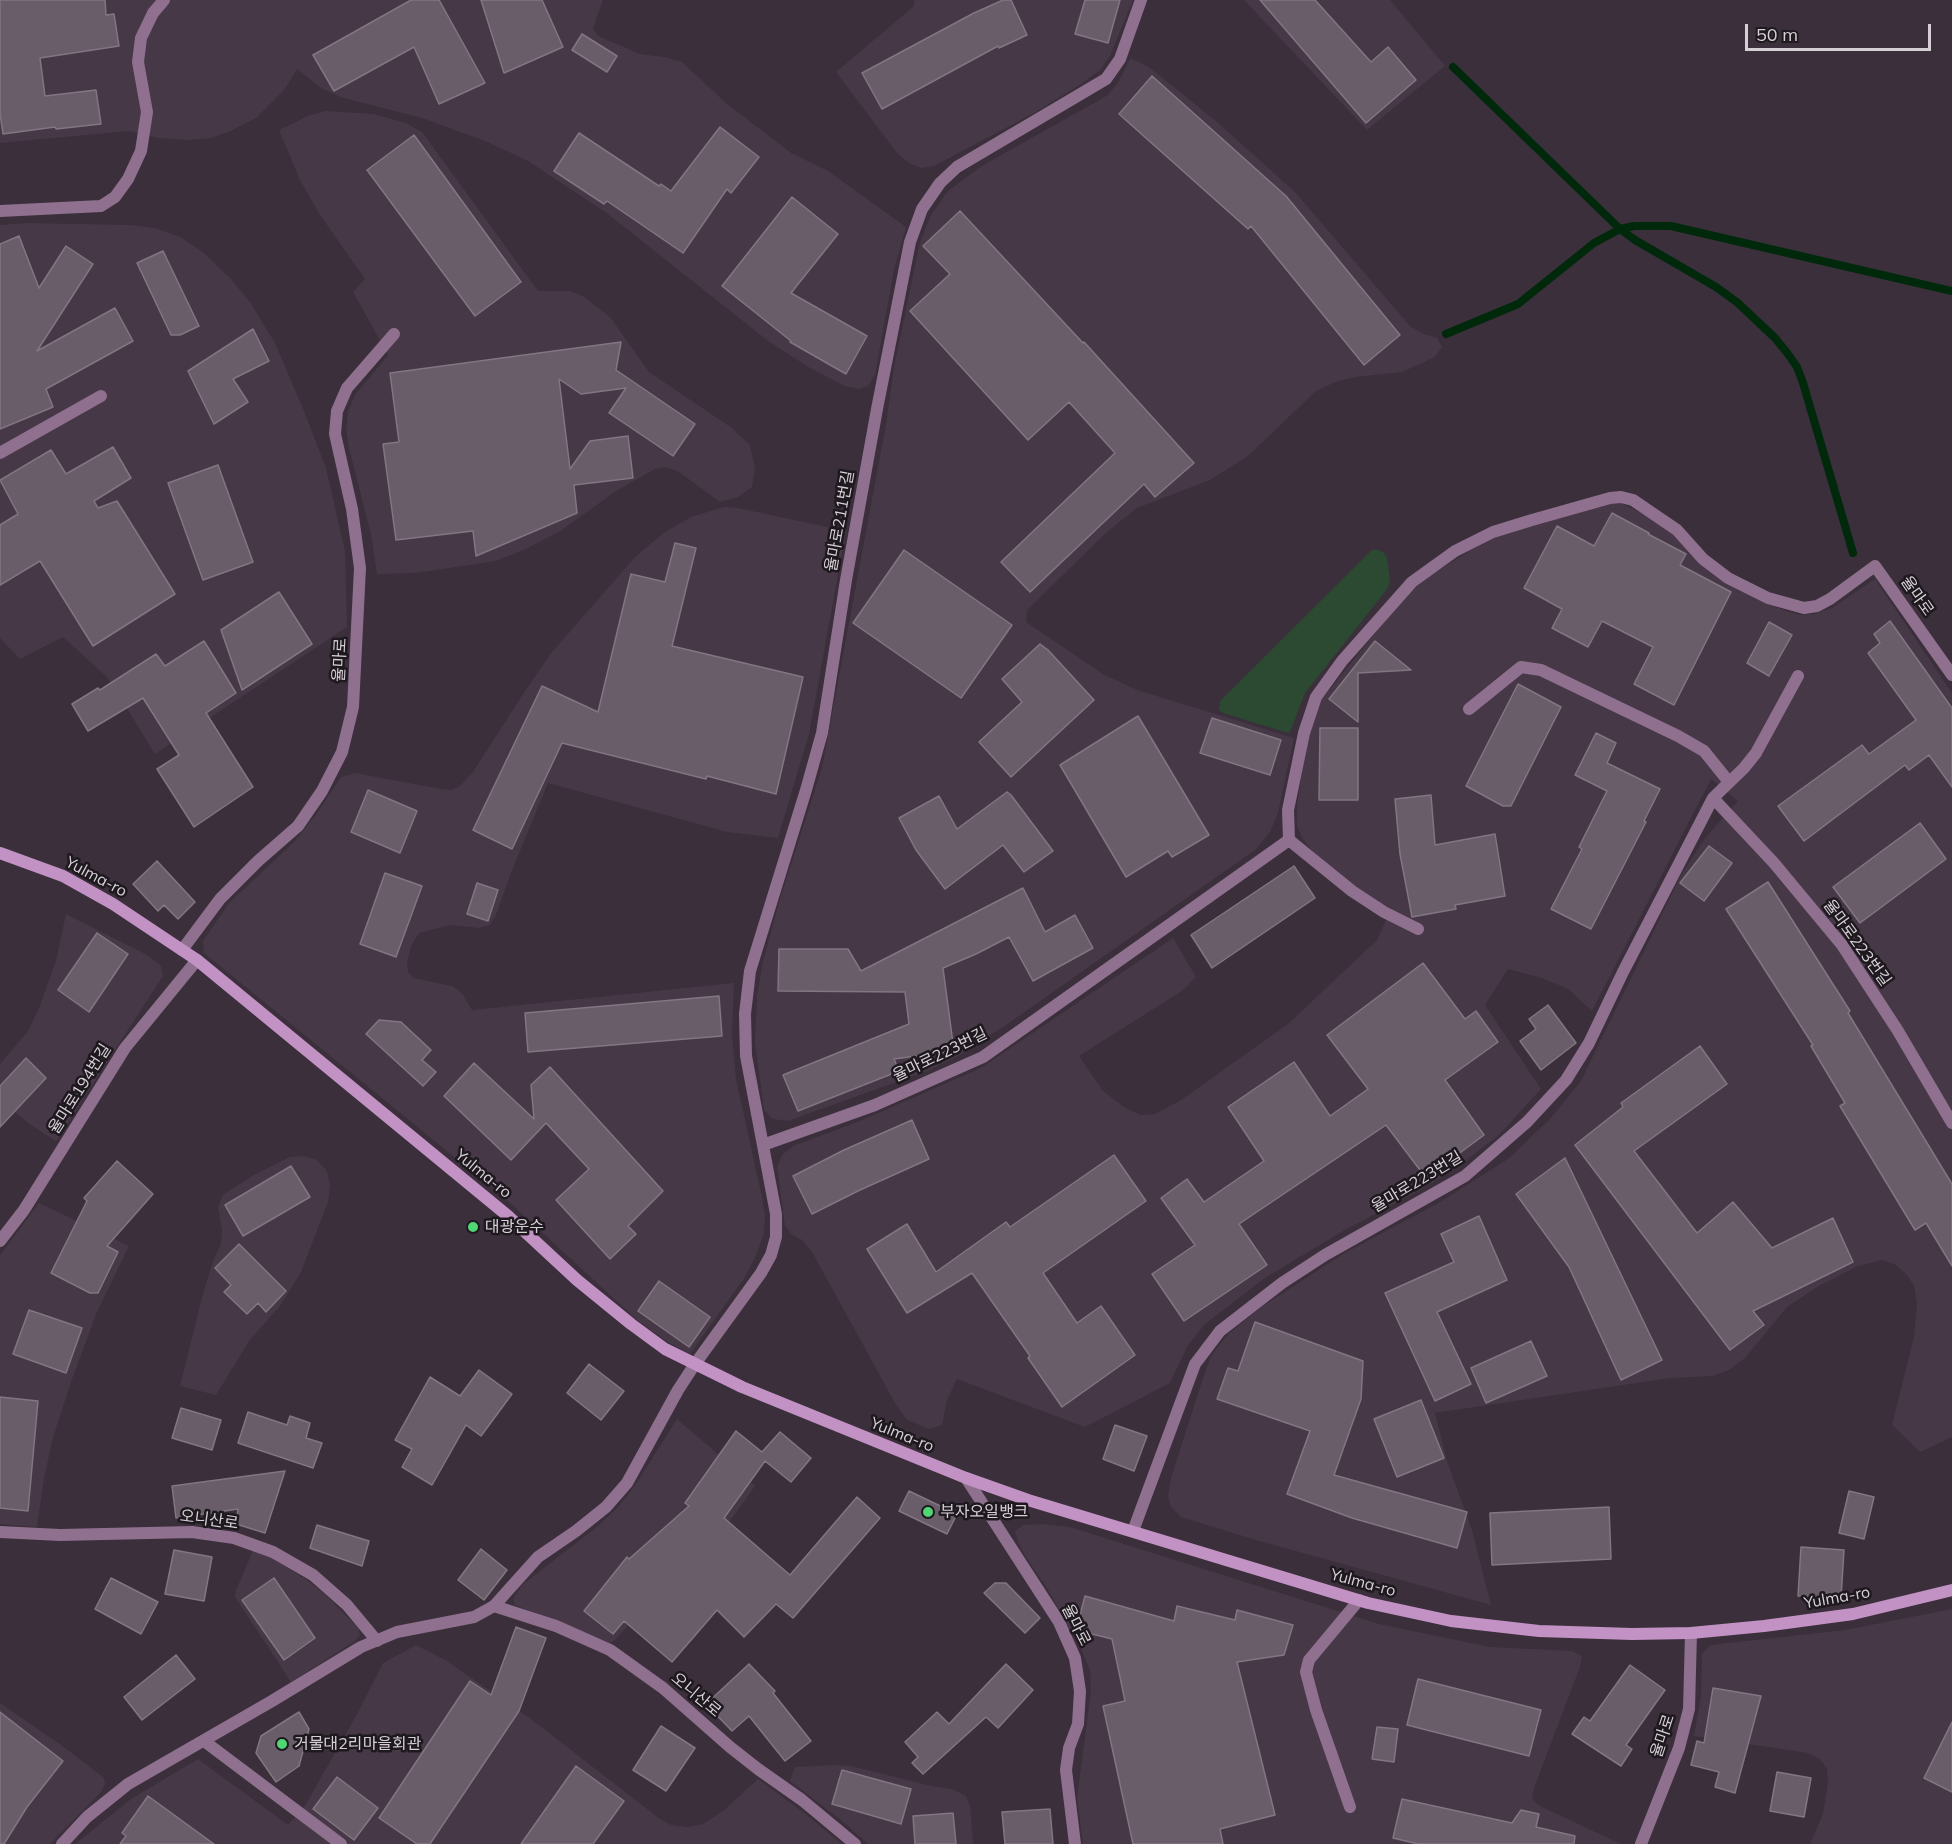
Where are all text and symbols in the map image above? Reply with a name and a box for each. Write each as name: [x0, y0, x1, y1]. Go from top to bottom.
scale bar: [1748, 12, 1934, 50]
text: 50 m: [1756, 23, 1798, 46]
street label: 율마로211번길: [822, 469, 858, 573]
street label: 율마로: [1896, 572, 1938, 620]
street label: 율마로: [329, 637, 351, 683]
street label: Yulma-ro: [62, 853, 130, 901]
street label: 율마로223번길: [1819, 896, 1895, 990]
street label: 율마로223번길: [890, 1024, 990, 1086]
street label: 율마로194번길: [45, 1040, 115, 1138]
street label: Yulma-ro: [451, 1145, 515, 1203]
street label: 율마로223번길: [1368, 1147, 1466, 1217]
place label: 대광운수: [485, 1217, 544, 1237]
marker: 대광운수: [466, 1220, 480, 1234]
street label: Yulma-ro: [867, 1414, 937, 1456]
place label: 부자오일뱅크: [940, 1502, 1028, 1522]
marker: 부자오일뱅크: [921, 1505, 935, 1519]
street label: 오니산로: [179, 1506, 239, 1534]
street label: Yulma-ro: [1328, 1565, 1398, 1601]
street label: Yulma-ro: [1802, 1583, 1872, 1613]
street label: 율마로: [1057, 1601, 1095, 1649]
street label: 오니산로: [667, 1669, 725, 1721]
street label: 율마로: [1647, 1712, 1679, 1760]
place label: 거물대2리마을회관: [294, 1734, 421, 1754]
marker: 거물대2리마을회관: [275, 1737, 289, 1751]

